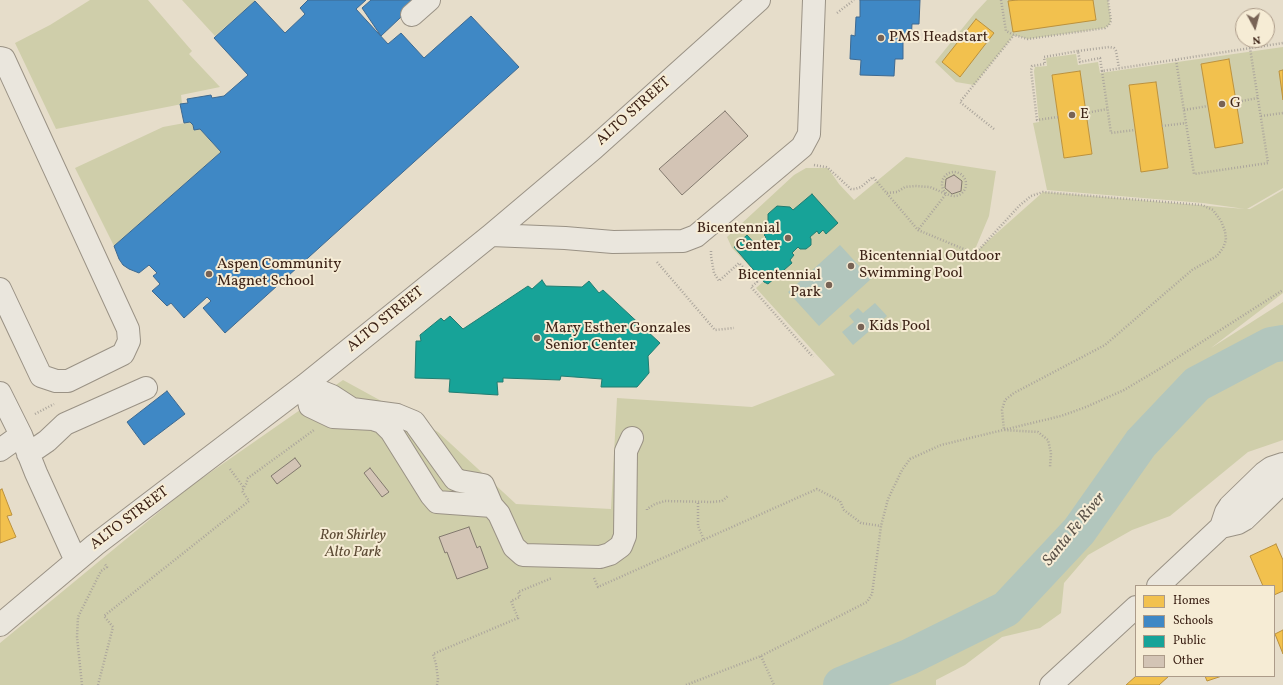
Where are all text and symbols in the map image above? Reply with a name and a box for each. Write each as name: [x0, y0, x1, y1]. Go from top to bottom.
north arrow: [1235, 8, 1275, 48]
place label: PMS Headstart: [889, 29, 988, 47]
text: N: [1252, 31, 1261, 47]
marker: PMS Headstart: [876, 33, 886, 43]
street label: ALTO STREET: [593, 74, 675, 150]
place label: G: [1230, 95, 1241, 113]
marker: G: [1217, 99, 1227, 109]
place label: E: [1080, 106, 1089, 124]
marker: E: [1067, 110, 1077, 120]
place label: Bicentennial Center: [697, 220, 780, 255]
marker: Bicentennial Center: [783, 233, 793, 243]
place label: Bicentennial Outdoor Swimming Pool: [859, 248, 1000, 283]
place label: Aspen Community Magnet School: [217, 256, 341, 291]
marker: Bicentennial Outdoor Swimming Pool: [846, 261, 856, 271]
place label: Bicentennial Park: [738, 267, 821, 302]
marker: Aspen Community Magnet School: [204, 269, 214, 279]
marker: Bicentennial Park: [824, 280, 834, 290]
street label: ALTO STREET: [344, 283, 428, 357]
place label: Kids Pool: [869, 318, 930, 336]
place label: Mary Esther Gonzales Senior Center: [545, 320, 691, 355]
marker: Kids Pool: [856, 322, 866, 332]
marker: Mary Esther Gonzales Senior Center: [532, 333, 542, 343]
street label: ALTO STREET: [87, 484, 173, 554]
water label: Santa Fe River: [1040, 489, 1110, 571]
park label: Ron Shirley Alto Park: [320, 527, 386, 562]
legend: [1135, 585, 1275, 677]
text: Homes: [1173, 593, 1210, 609]
text: Schools: [1173, 613, 1213, 629]
text: Public: [1173, 633, 1206, 649]
text: Other: [1173, 653, 1204, 669]

